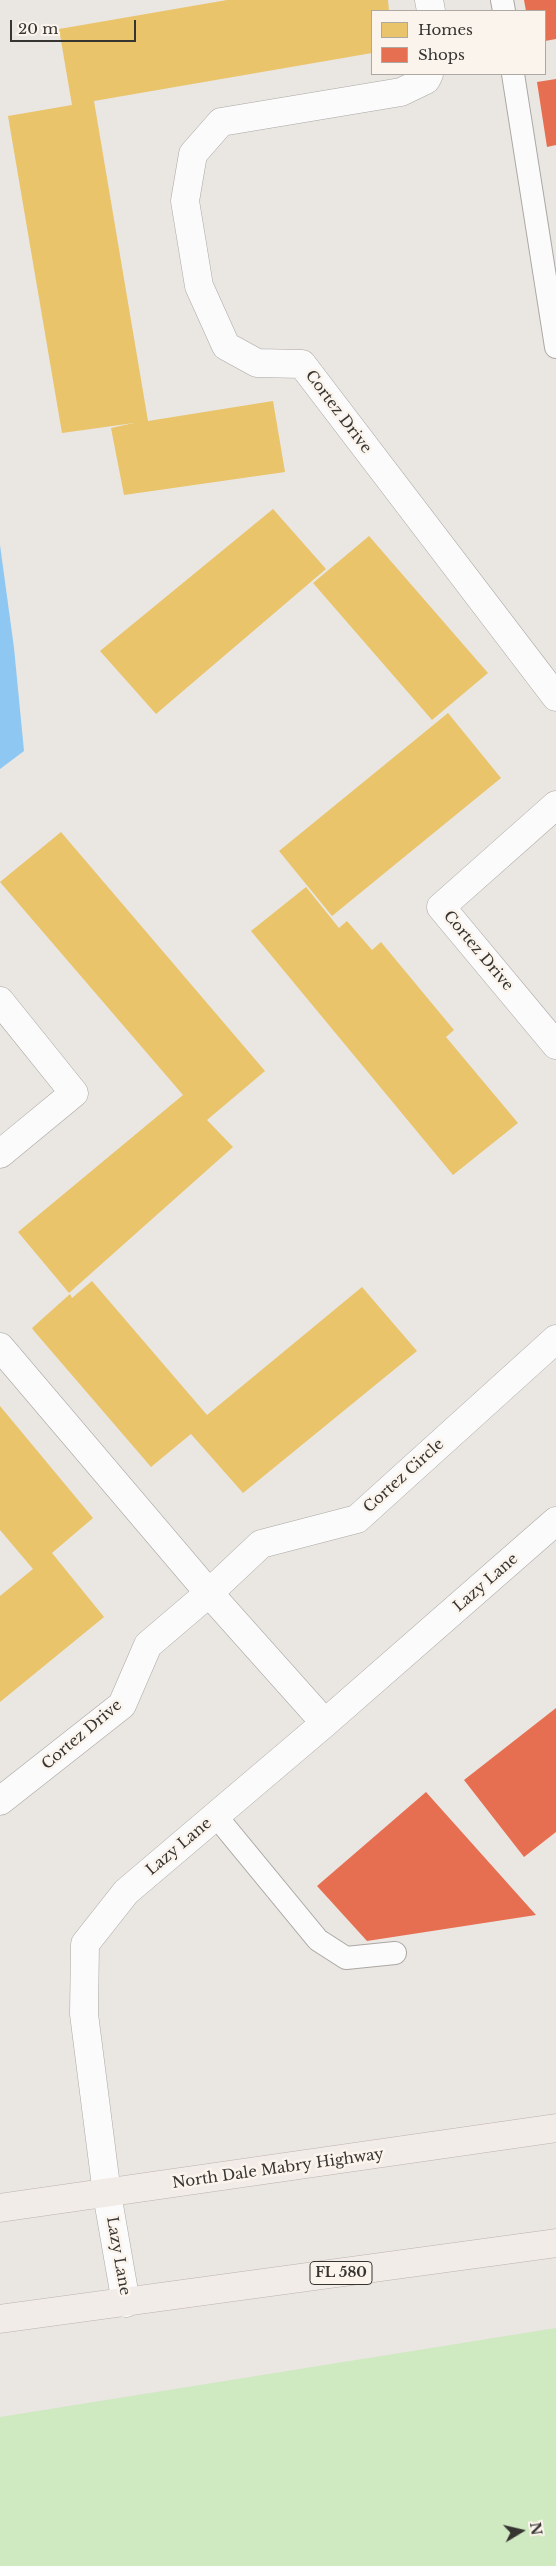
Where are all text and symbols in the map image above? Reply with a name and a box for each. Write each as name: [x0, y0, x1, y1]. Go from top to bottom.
scale bar: [12, 10, 139, 42]
legend: [371, 10, 546, 75]
text: 20 m: [18, 19, 58, 38]
text: Homes: [418, 20, 473, 39]
text: Shops: [418, 45, 465, 64]
street label: Cortez Drive: [301, 367, 375, 457]
street label: Cortez Drive: [439, 907, 517, 995]
street label: Cortez Circle: [360, 1435, 448, 1517]
street label: Lazy Lane: [450, 1550, 522, 1616]
street label: Cortez Drive: [38, 1696, 126, 1774]
street label: Lazy Lane: [143, 1815, 215, 1879]
street label: North Dale Mabry Highway: [171, 2145, 385, 2193]
street label: Lazy Lane: [102, 2215, 134, 2297]
road number: FL 580: [310, 2262, 372, 2284]
north arrow: [496, 2506, 546, 2556]
text: N: [526, 2521, 546, 2537]

